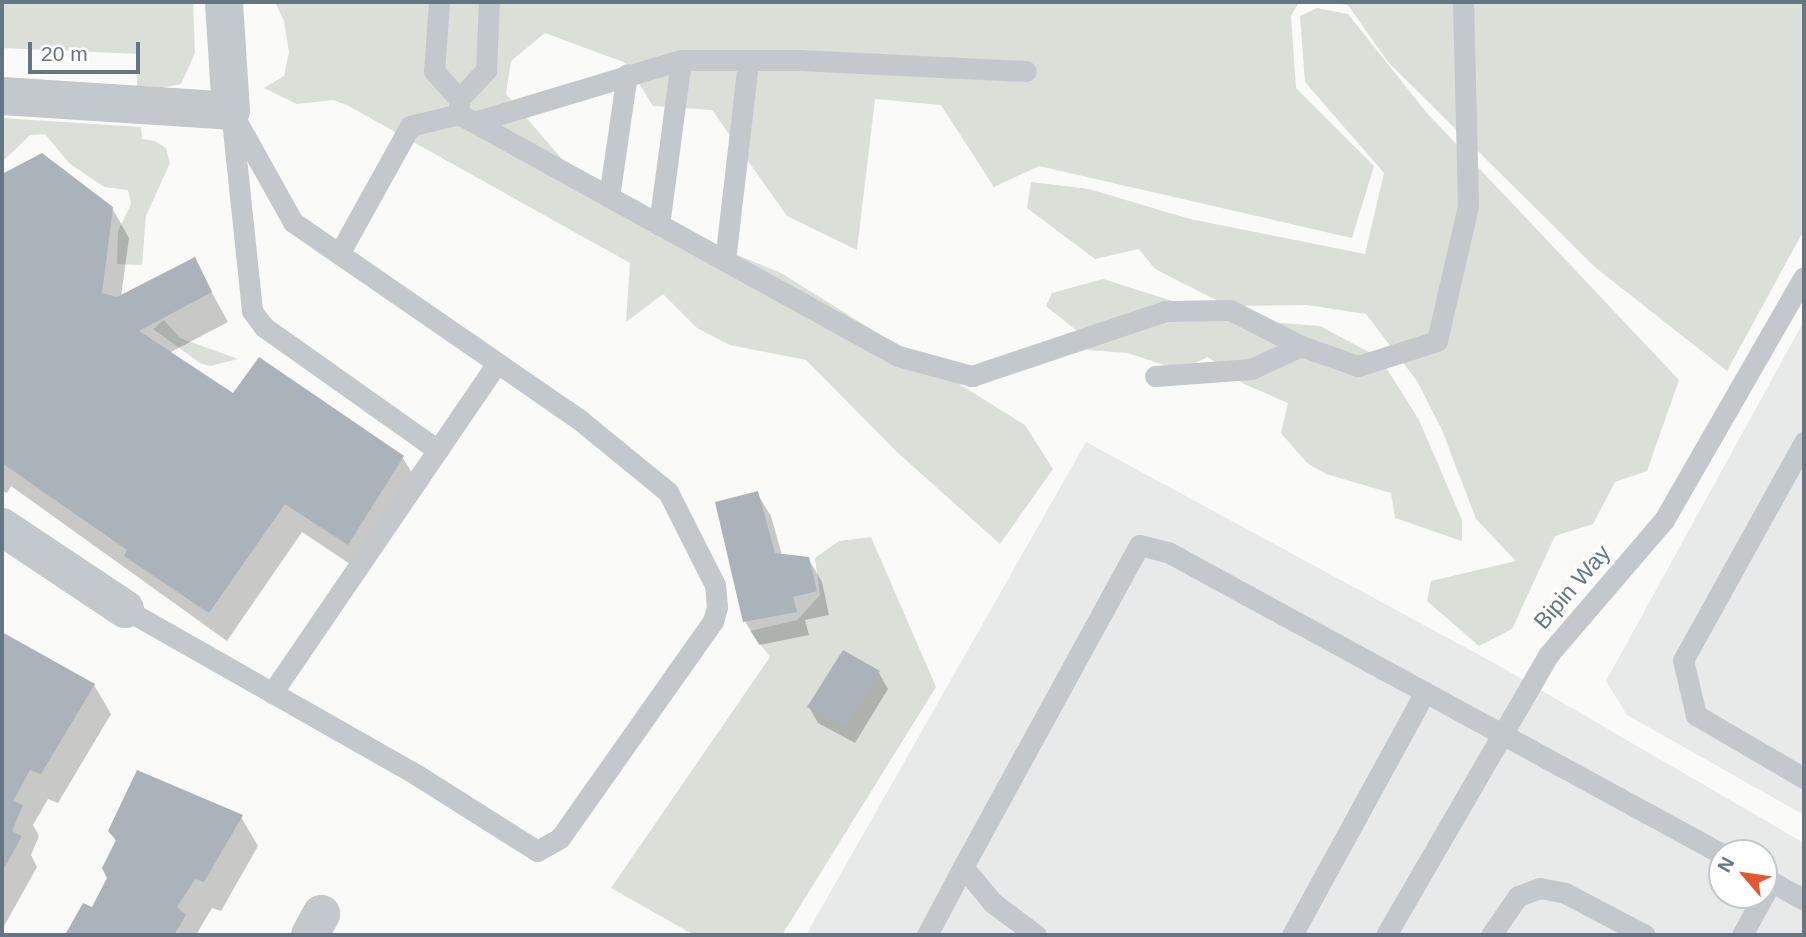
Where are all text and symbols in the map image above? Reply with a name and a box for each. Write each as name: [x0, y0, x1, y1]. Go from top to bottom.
scale bar: [32, 28, 144, 72]
text: 20 m: [41, 42, 88, 65]
street label: Bipin Way: [1528, 539, 1616, 635]
north arrow: [1708, 839, 1778, 909]
text: N: [1713, 853, 1738, 876]

